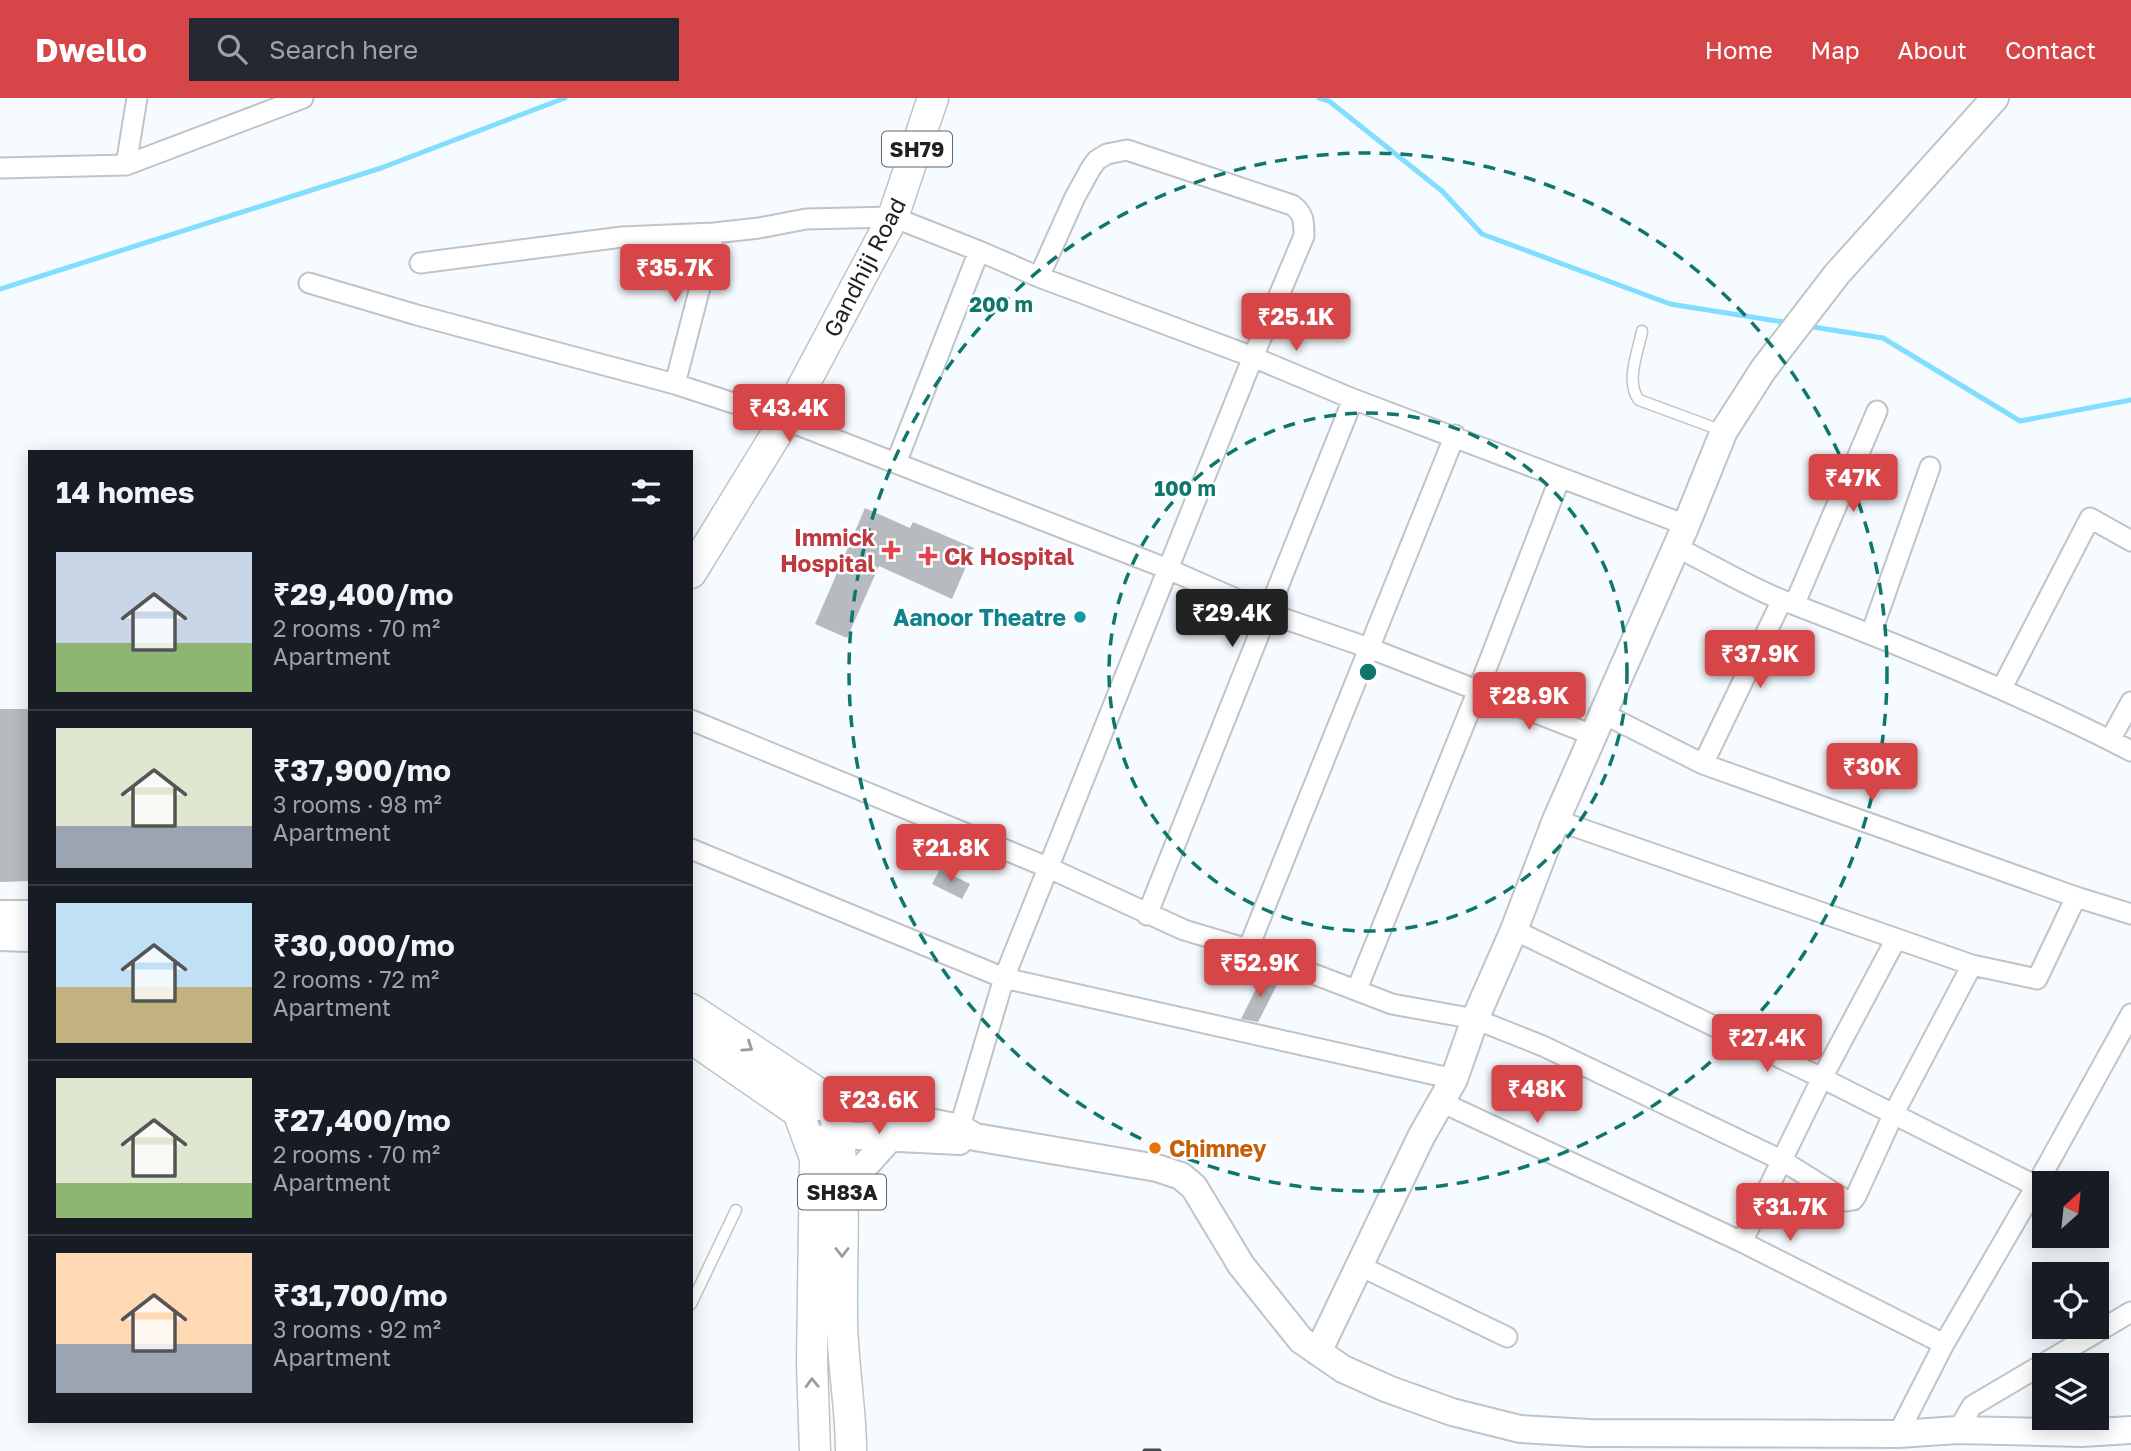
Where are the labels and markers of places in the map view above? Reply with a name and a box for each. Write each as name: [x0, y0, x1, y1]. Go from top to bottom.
pin: ₹35.7K: [618, 244, 732, 304]
pin: ₹25.1K: [1239, 294, 1353, 353]
pin: ₹43.4K: [732, 384, 846, 444]
pin: ₹47K: [1812, 454, 1894, 514]
place label: Immick Hospital: [780, 523, 876, 577]
marker: Immick Hospital: [881, 540, 901, 560]
place label: Ck Hospital: [944, 542, 1075, 570]
marker: Ck Hospital: [918, 546, 938, 566]
pin: ₹29.4K: [1175, 589, 1289, 649]
place label: Aanoor Theatre: [893, 603, 1066, 631]
marker: Aanoor Theatre: [1072, 609, 1088, 625]
pin: ₹37.9K: [1703, 630, 1817, 690]
centre of rings: [1356, 660, 1380, 684]
pin: ₹28.9K: [1472, 672, 1586, 732]
pin: ₹30K: [1831, 744, 1913, 803]
pin: ₹21.8K: [894, 824, 1008, 884]
pin: ₹52.9K: [1203, 940, 1317, 999]
pin: ₹27.4K: [1710, 1014, 1824, 1074]
pin: ₹48K: [1496, 1066, 1578, 1125]
pin: ₹23.6K: [822, 1076, 936, 1136]
place label: Chimney: [1169, 1134, 1267, 1162]
marker: Chimney: [1147, 1140, 1163, 1156]
pin: ₹31.7K: [1733, 1184, 1847, 1243]

